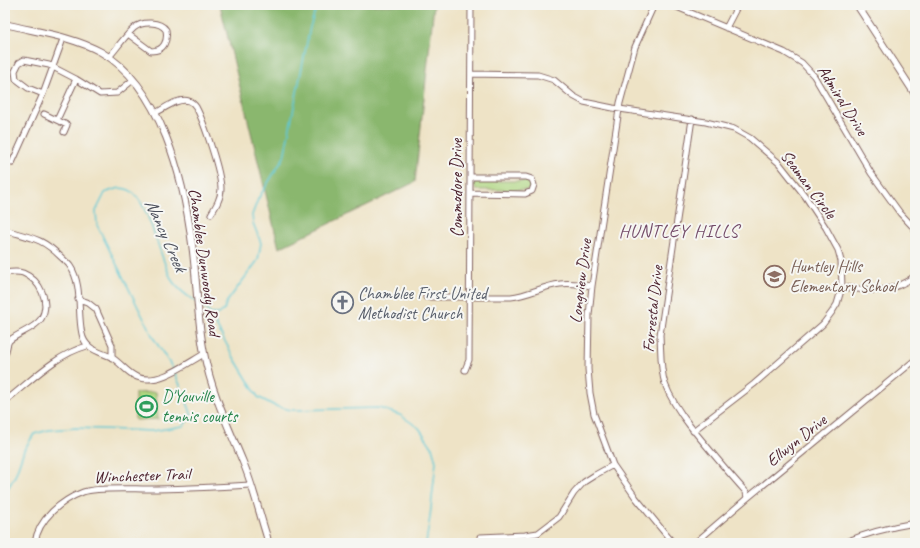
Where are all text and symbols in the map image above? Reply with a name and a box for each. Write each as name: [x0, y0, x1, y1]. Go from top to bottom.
street label: Admiral Drive: [813, 61, 873, 141]
street label: Commodore Drive: [446, 137, 467, 237]
street label: Seaman Circle: [776, 146, 842, 224]
street label: Chamblee Dunwoody Road: [184, 187, 226, 339]
water label: Nancy Creek: [140, 195, 193, 278]
district label: HUNTLEY HILLS: [619, 220, 741, 242]
street label: Longview Drive: [565, 236, 596, 324]
place label: Huntley Hills Elementary School: [790, 256, 899, 297]
street label: Forrestal Drive: [638, 263, 668, 353]
school or university icon: Huntley Hills Elementary School: [761, 263, 787, 289]
place label: Chamblee First United Methodist Church: [358, 283, 489, 324]
church icon: Chamblee First United Methodist Church: [329, 290, 355, 316]
place label: D'Youville tennis courts: [162, 386, 239, 427]
sports icon: D'Youville tennis courts: [133, 393, 159, 419]
street label: Ellwyn Drive: [762, 409, 832, 471]
street label: Winchester Trail: [94, 463, 193, 488]

